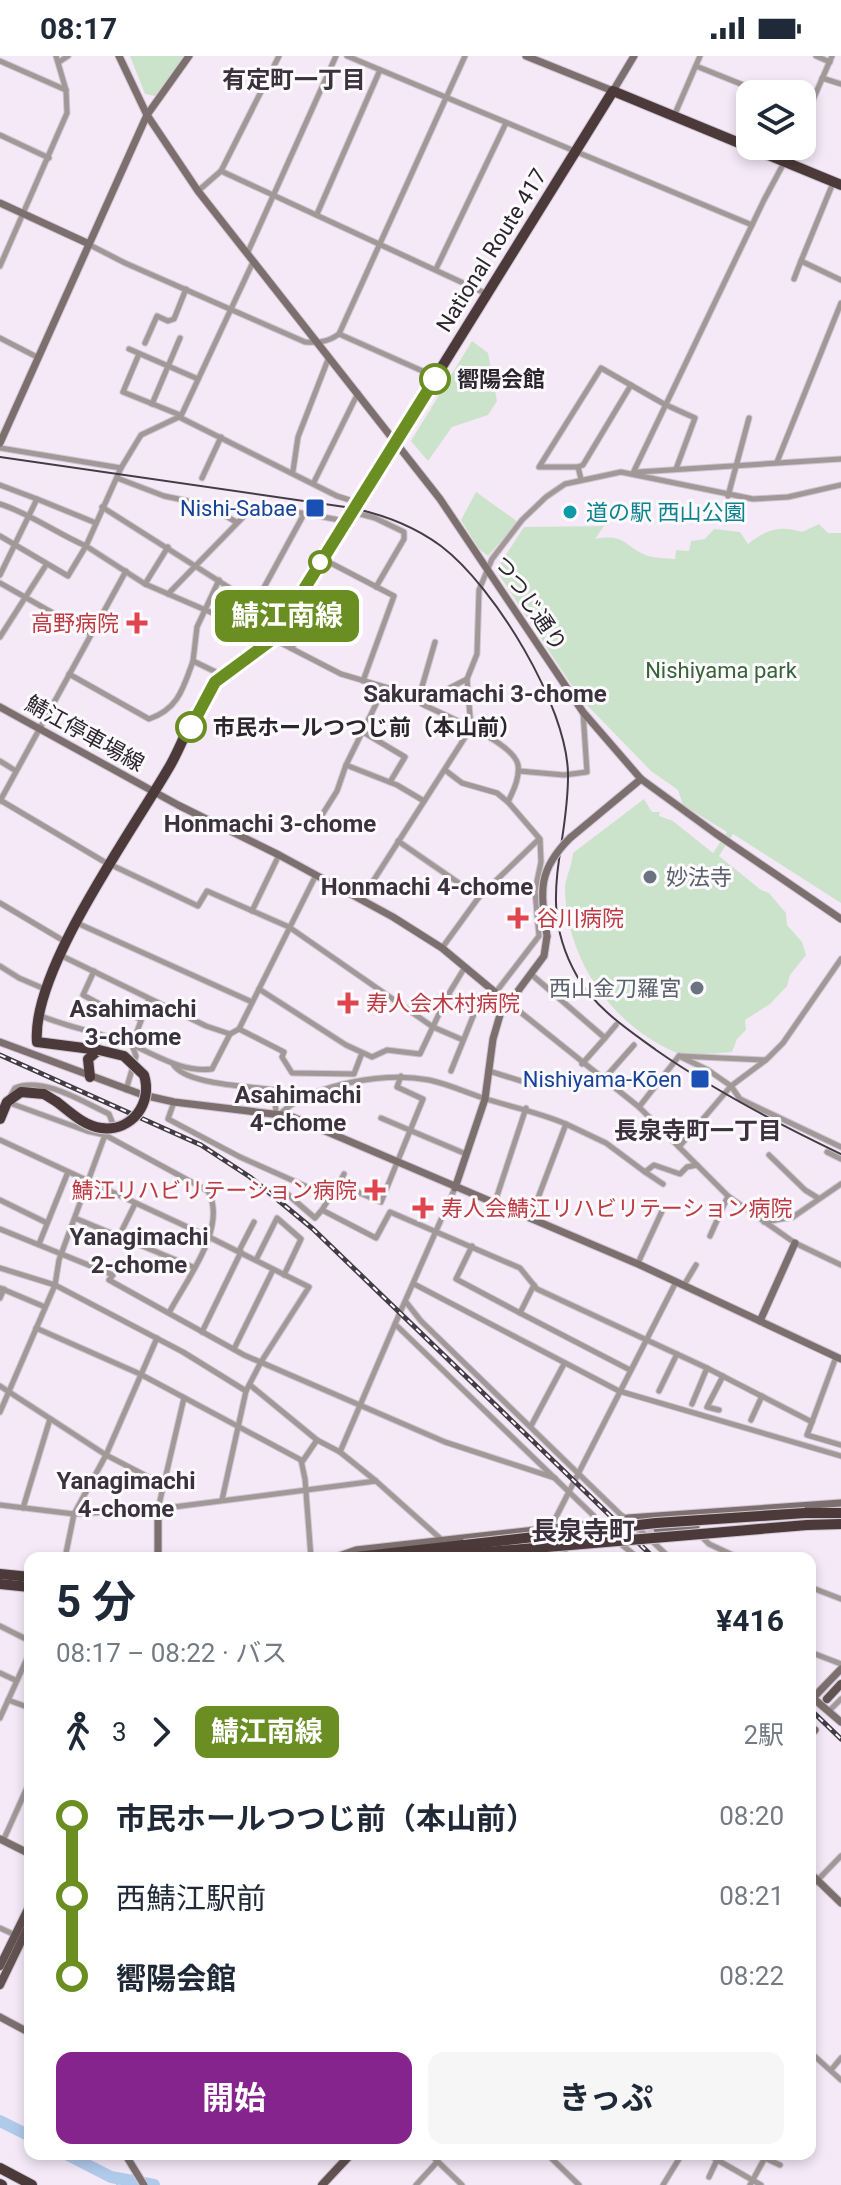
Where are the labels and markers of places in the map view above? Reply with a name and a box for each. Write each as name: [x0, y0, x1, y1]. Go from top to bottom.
marker: 嚮陽会館: [420, 364, 450, 394]
place label: 嚮陽会館: [457, 367, 545, 392]
place label: Nishi-Sabae: [180, 496, 297, 521]
marker: Nishi-Sabae: [304, 497, 326, 519]
place label: 道の駅 西山公園: [586, 500, 745, 525]
marker: 道の駅 西山公園: [561, 503, 579, 521]
unlabelled marker: [309, 551, 331, 573]
place label: 高野病院: [31, 611, 119, 636]
marker: 高野病院: [126, 612, 148, 634]
marker: 市民ホールつつじ前（本山前）: [176, 712, 206, 742]
place label: 市民ホールつつじ前（本山前）: [213, 715, 521, 740]
place label: 妙法寺: [666, 865, 732, 890]
marker: 妙法寺: [641, 868, 659, 886]
place label: 谷川病院: [536, 906, 624, 931]
marker: 谷川病院: [507, 907, 529, 929]
place label: 西山金刀羅宮: [549, 976, 681, 1001]
marker: 西山金刀羅宮: [688, 979, 706, 997]
place label: 寿人会木村病院: [366, 991, 520, 1016]
marker: 寿人会木村病院: [337, 992, 359, 1014]
place label: Nishiyama-Kōen: [523, 1067, 682, 1092]
marker: Nishiyama-Kōen: [689, 1068, 711, 1090]
place label: 鯖江リハビリテーション病院: [71, 1178, 357, 1203]
marker: 鯖江リハビリテーション病院: [364, 1179, 386, 1201]
place label: 寿人会鯖江リハビリテーション病院: [441, 1196, 793, 1221]
marker: 寿人会鯖江リハビリテーション病院: [412, 1197, 434, 1219]

